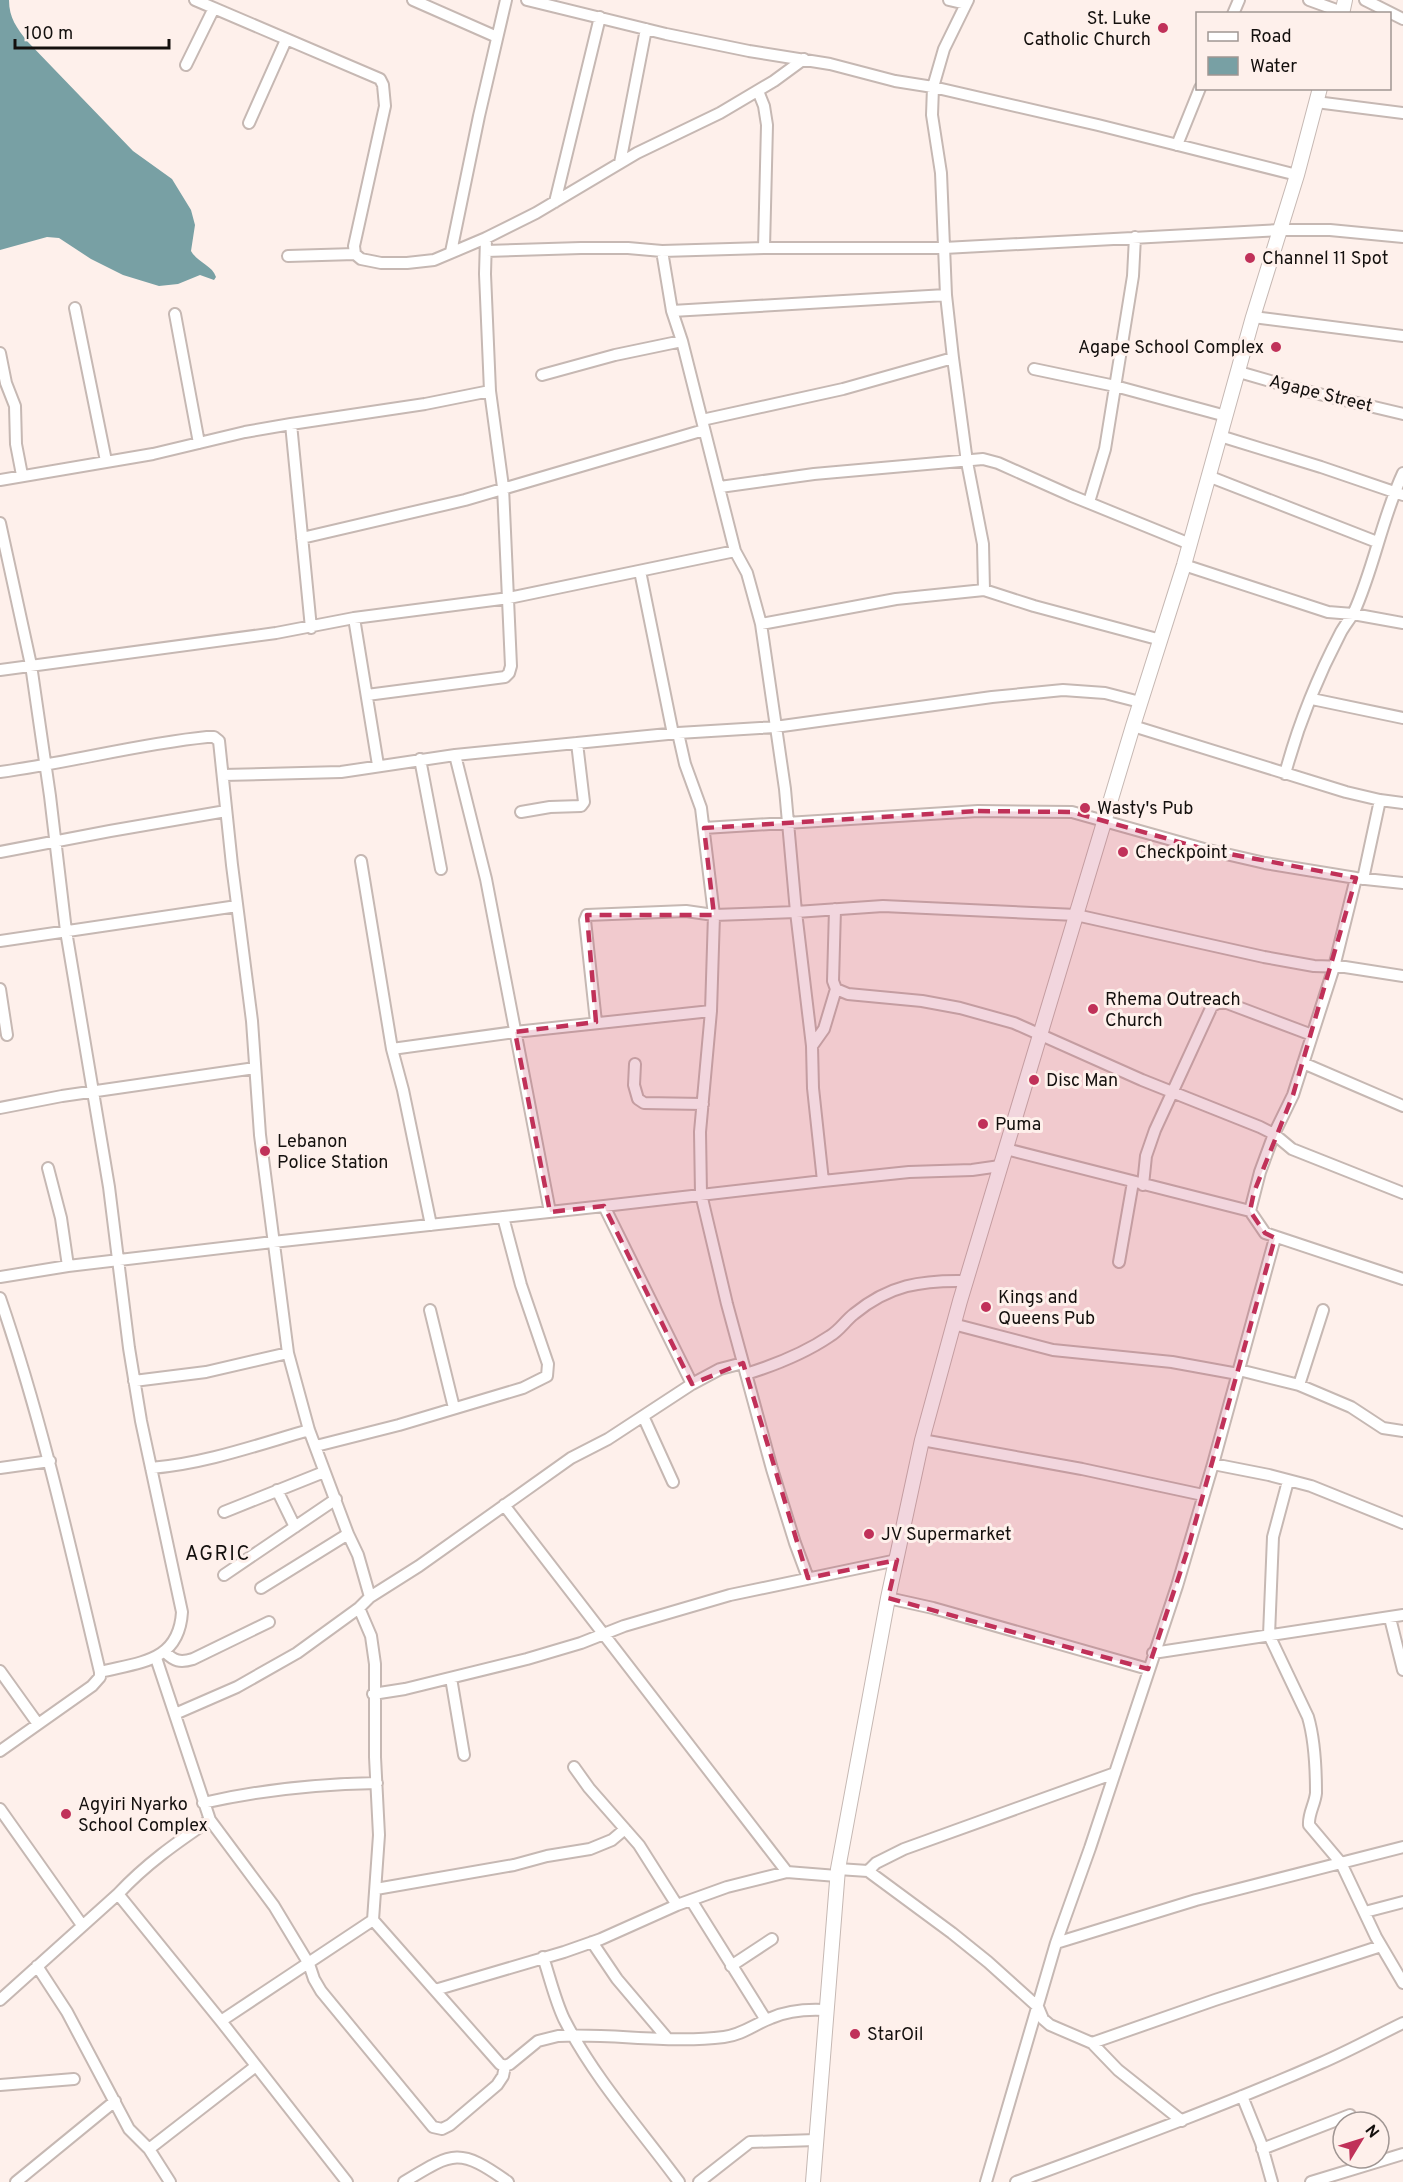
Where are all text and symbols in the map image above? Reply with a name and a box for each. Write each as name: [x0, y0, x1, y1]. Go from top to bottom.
place label: St. Luke Catholic Church: [1023, 8, 1151, 52]
scale bar: [15, 12, 170, 50]
legend: [1196, 12, 1391, 90]
marker: St. Luke Catholic Church: [1156, 21, 1170, 35]
text: 100 m: [24, 23, 73, 46]
text: Road: [1250, 26, 1292, 49]
text: Water: [1250, 56, 1297, 79]
place label: Channel 11 Spot: [1262, 248, 1389, 271]
marker: Channel 11 Spot: [1243, 251, 1257, 265]
place label: Agape School Complex: [1078, 337, 1264, 360]
marker: Agape School Complex: [1269, 340, 1283, 354]
street label: Agape Street: [1266, 370, 1375, 418]
place label: Wasty's Pub: [1097, 798, 1193, 821]
marker: Wasty's Pub: [1078, 801, 1092, 815]
place label: Checkpoint: [1135, 842, 1228, 865]
marker: Checkpoint: [1116, 845, 1130, 859]
place label: Rhema Outreach Church: [1105, 989, 1241, 1033]
marker: Rhema Outreach Church: [1086, 1002, 1100, 1016]
place label: Disc Man: [1046, 1070, 1118, 1093]
marker: Disc Man: [1027, 1073, 1041, 1087]
place label: Puma: [995, 1114, 1041, 1137]
marker: Puma: [976, 1117, 990, 1131]
place label: Lebanon Police Station: [277, 1131, 388, 1175]
marker: Lebanon Police Station: [258, 1144, 272, 1158]
place label: Kings and Queens Pub: [998, 1287, 1095, 1331]
marker: Kings and Queens Pub: [979, 1300, 993, 1314]
place label: JV Supermarket: [881, 1524, 1012, 1547]
marker: JV Supermarket: [862, 1527, 876, 1541]
district label: AGRIC: [185, 1542, 251, 1568]
place label: Agyiri Nyarko School Complex: [78, 1794, 208, 1838]
marker: Agyiri Nyarko School Complex: [59, 1807, 73, 1821]
place label: StarOil: [867, 2024, 923, 2047]
marker: StarOil: [848, 2027, 862, 2041]
north arrow: [1331, 2110, 1391, 2170]
text: N: [1360, 2121, 1383, 2143]

